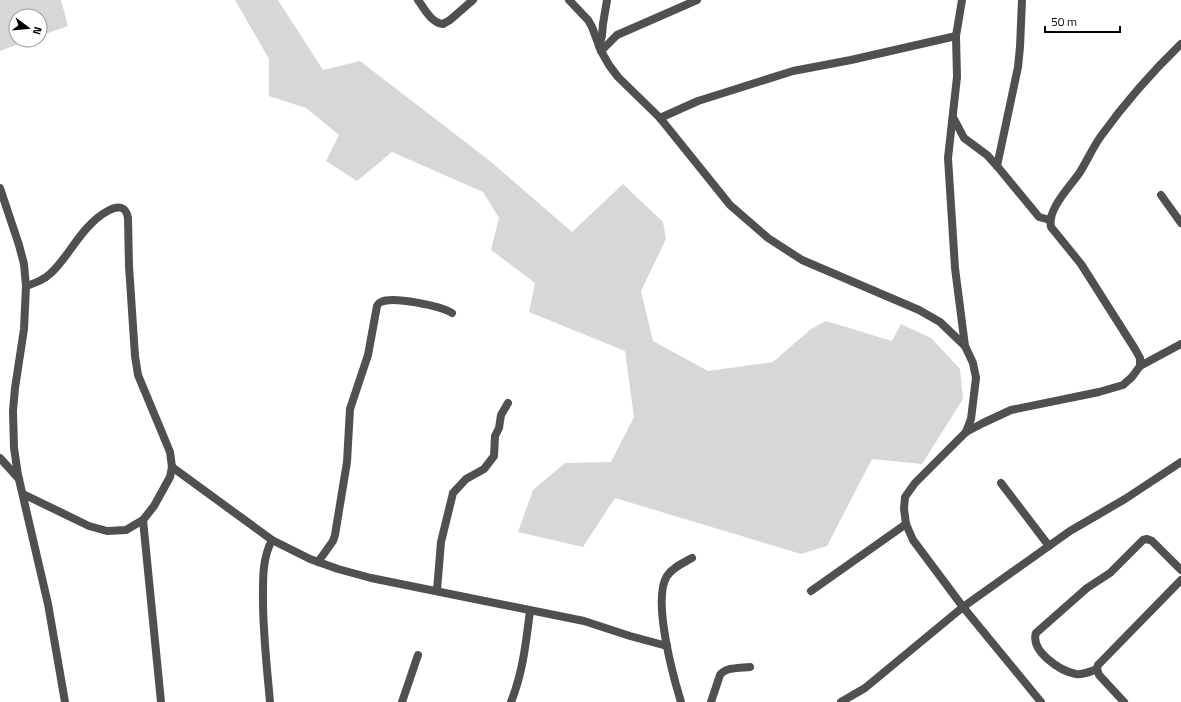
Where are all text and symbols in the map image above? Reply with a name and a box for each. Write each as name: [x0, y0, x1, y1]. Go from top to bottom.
north arrow: [8, 8, 48, 48]
scale bar: [1045, 8, 1120, 34]
text: 50 m: [1051, 12, 1077, 31]
text: N: [29, 25, 46, 37]

